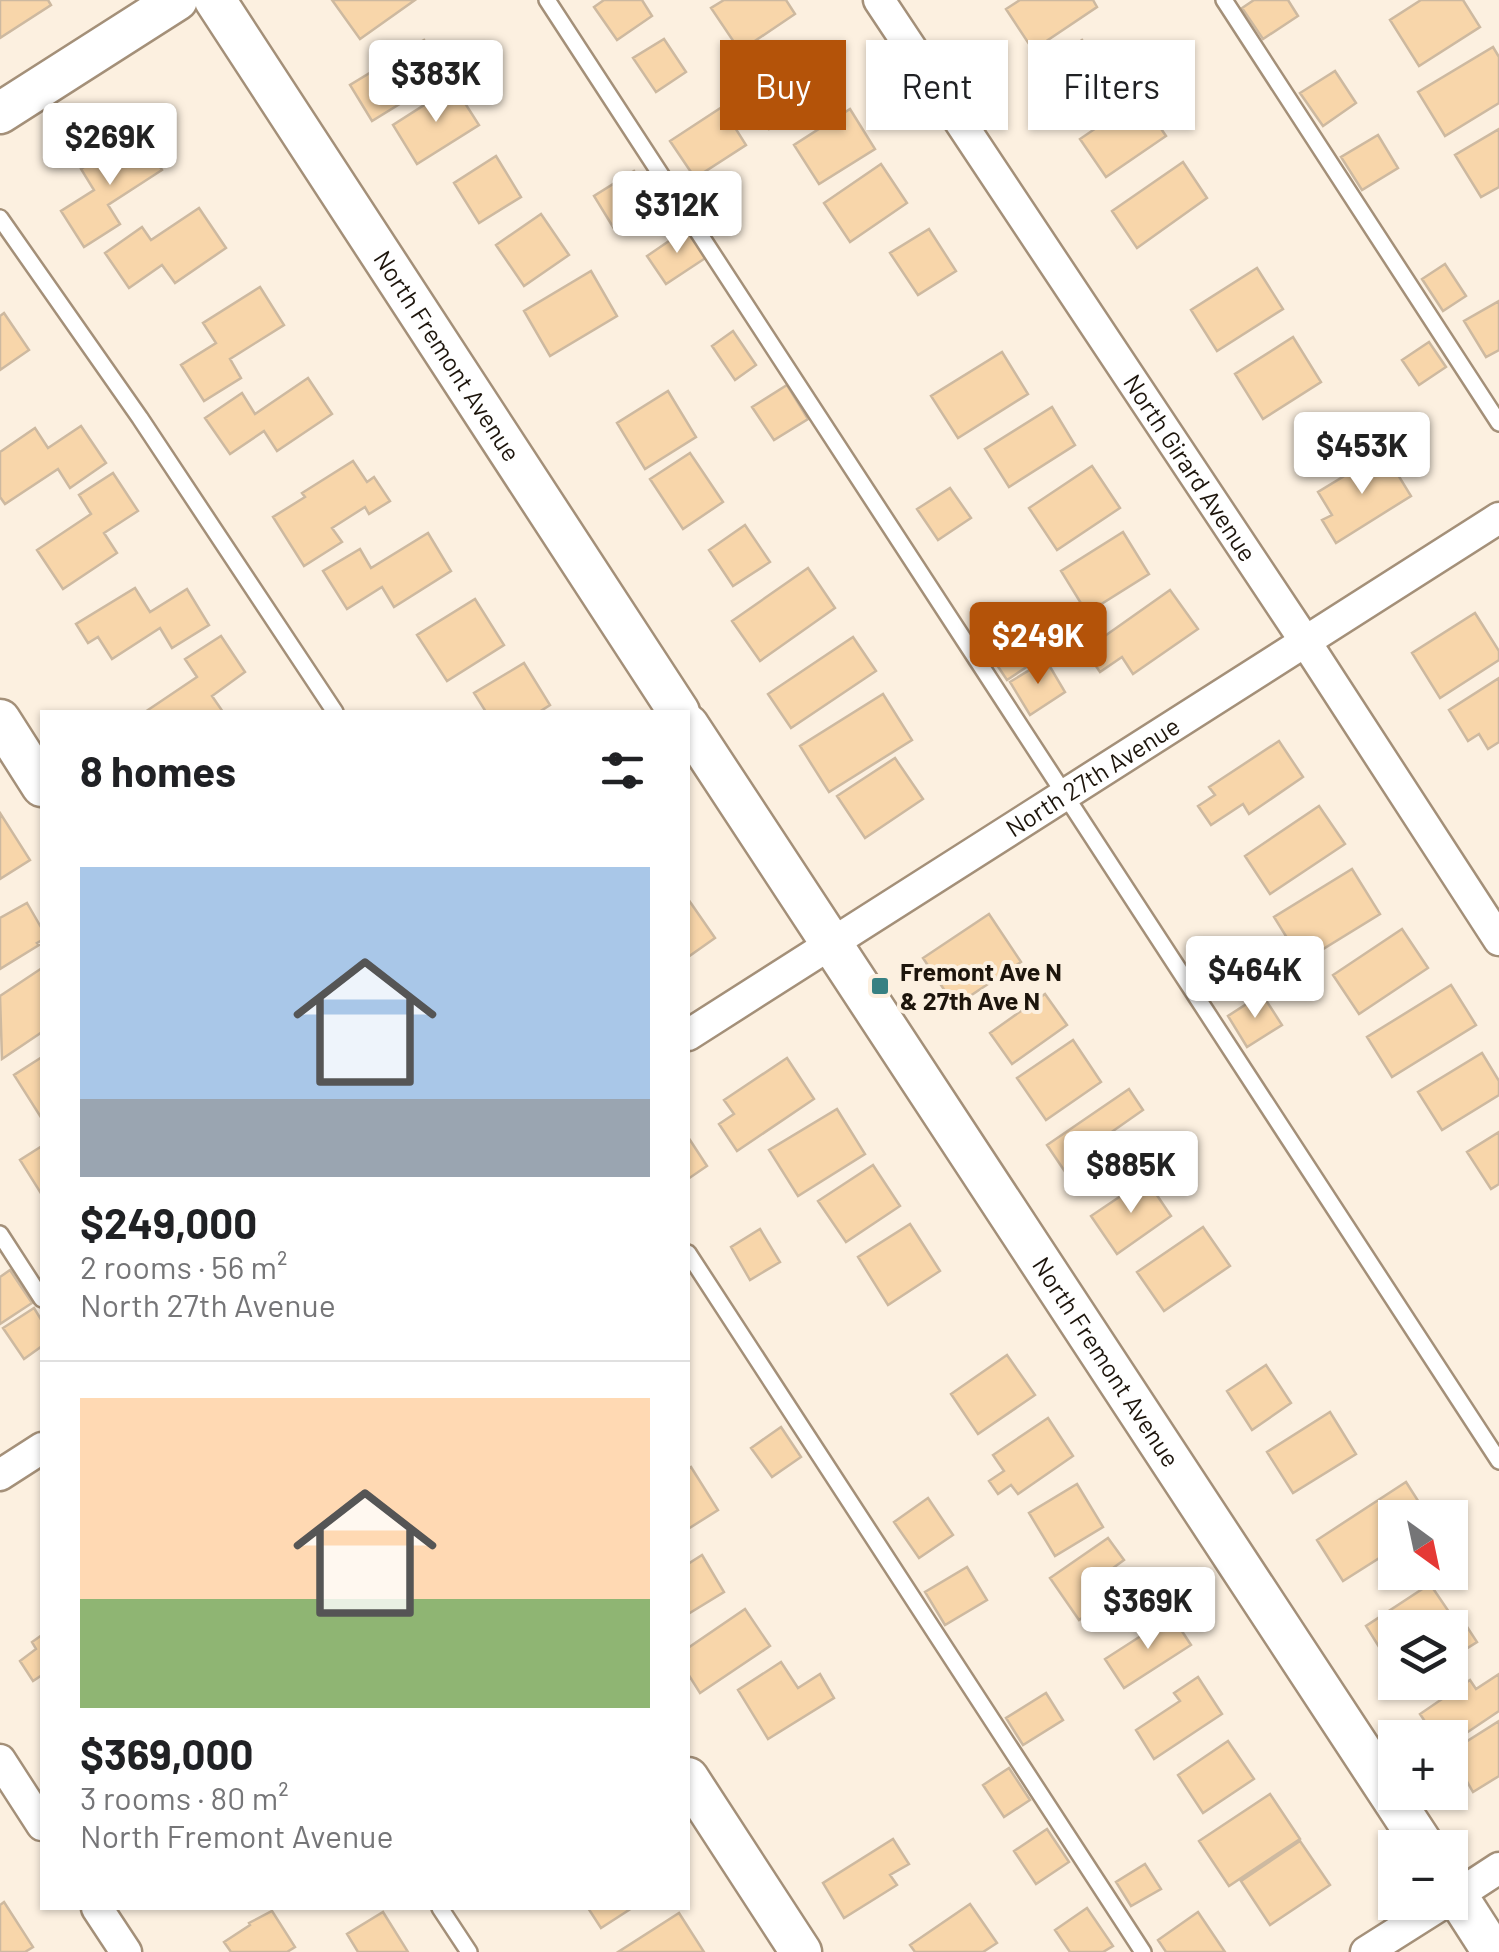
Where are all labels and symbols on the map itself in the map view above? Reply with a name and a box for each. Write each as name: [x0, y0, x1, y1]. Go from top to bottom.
pin: $383K: [366, 40, 506, 125]
pin: $269K: [40, 103, 180, 188]
pin: $312K: [607, 171, 747, 256]
street label: North Fremont Avenue: [368, 245, 527, 466]
street label: North Girard Avenue: [1118, 368, 1264, 567]
pin: $453K: [1292, 412, 1432, 497]
pin: $249K: [968, 602, 1108, 687]
street label: North 27th Avenue: [1000, 710, 1185, 843]
pin: $464K: [1185, 936, 1325, 1021]
place label: Fremont Ave N & 27th Ave N: [900, 956, 1062, 1015]
marker: Fremont Ave N & 27th Ave N: [869, 975, 891, 997]
pin: $885K: [1061, 1131, 1201, 1216]
street label: North Fremont Avenue: [1027, 1251, 1187, 1472]
north arrow: [1378, 1500, 1468, 1590]
pin: $369K: [1078, 1567, 1218, 1652]

